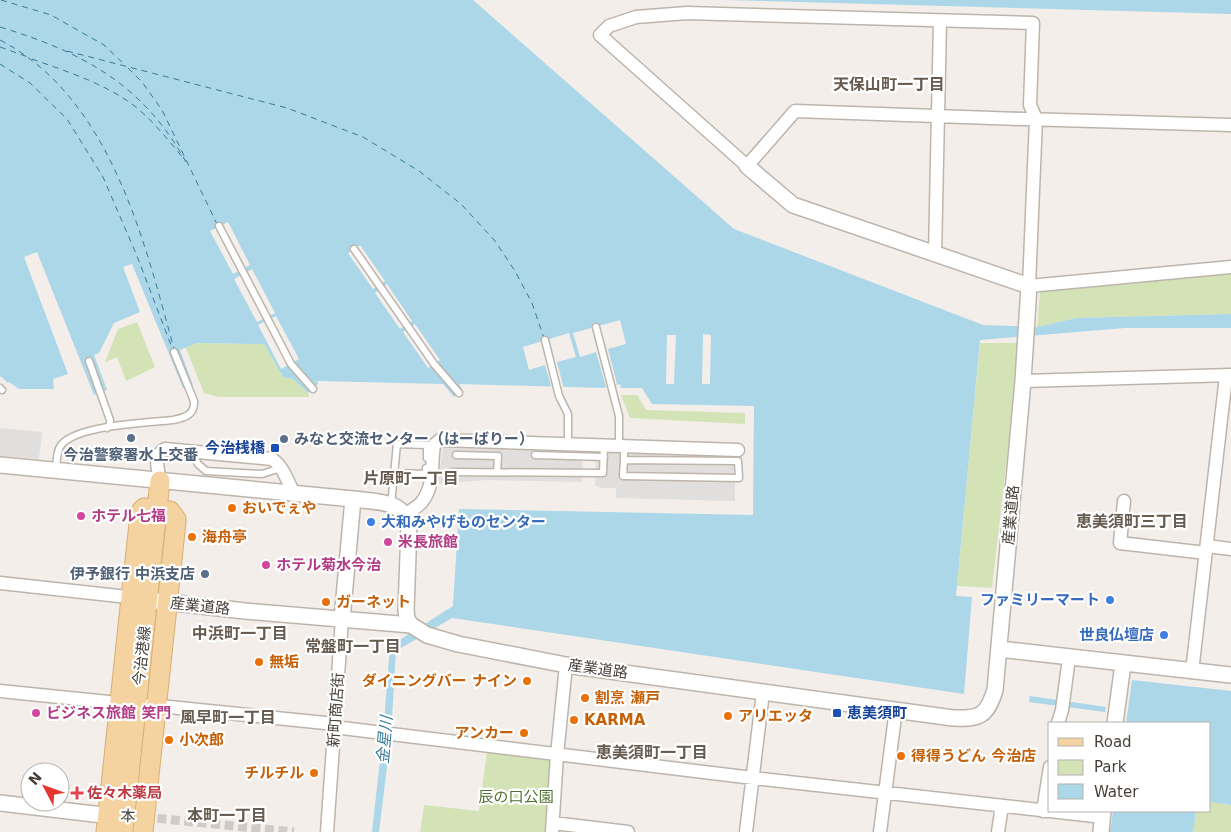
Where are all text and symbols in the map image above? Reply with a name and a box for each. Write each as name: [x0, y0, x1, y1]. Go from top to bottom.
district label: 天保山町一丁目: [833, 75, 945, 94]
place label: みなと交流センター（はーばりー）: [294, 430, 534, 448]
marker: 今治警察署水上交番: [125, 432, 137, 444]
marker: みなと交流センター（はーばりー）: [278, 433, 290, 445]
place label: 今治桟橋: [205, 439, 266, 457]
marker: 今治桟橋: [269, 442, 281, 454]
place label: 今治警察署水上交番: [63, 446, 199, 464]
district label: 片原町一丁目: [363, 469, 459, 488]
street label: 産業道路: [999, 484, 1023, 546]
place label: おいでぇや: [242, 499, 317, 517]
marker: おいでぇや: [226, 502, 238, 514]
place label: ホテル七福: [91, 507, 166, 525]
marker: ホテル七福: [75, 510, 87, 522]
district label: 恵美須町三丁目: [1076, 512, 1188, 531]
place label: 大和みやげものセンター: [381, 513, 546, 531]
marker: 大和みやげものセンター: [365, 516, 377, 528]
place label: 海舟亭: [202, 528, 247, 546]
marker: 海舟亭: [186, 531, 198, 543]
place label: 米長旅館: [398, 533, 458, 551]
marker: 米長旅館: [382, 536, 394, 548]
place label: ホテル菊水今治: [276, 556, 382, 574]
marker: ホテル菊水今治: [260, 559, 272, 571]
place label: 伊予銀行 中浜支店: [70, 565, 195, 583]
marker: 伊予銀行 中浜支店: [199, 568, 211, 580]
place label: ファミリーマート: [980, 591, 1100, 609]
place label: ガーネット: [336, 593, 411, 611]
street label: 産業道路: [169, 594, 231, 618]
marker: ファミリーマート: [1104, 594, 1116, 606]
marker: ガーネット: [320, 596, 332, 608]
district label: 中浜町一丁目: [192, 624, 288, 643]
street label: 今治港線: [130, 625, 154, 687]
place label: 世良仏壇店: [1079, 626, 1154, 644]
marker: 世良仏壇店: [1158, 629, 1170, 641]
district label: 常盤町一丁目: [305, 637, 401, 656]
place label: 無垢: [269, 653, 299, 671]
marker: 無垢: [253, 656, 265, 668]
street label: 産業道路: [567, 656, 629, 682]
street label: 新町商店街: [324, 672, 348, 748]
place label: ダイニングバー ナイン: [362, 672, 517, 690]
marker: ダイニングバー ナイン: [521, 675, 533, 687]
place label: 割烹 瀬戸: [595, 689, 660, 707]
marker: 割烹 瀬戸: [579, 692, 591, 704]
place label: ビジネス旅館 笑門: [46, 704, 171, 722]
place label: 恵美須町: [847, 704, 907, 722]
marker: ビジネス旅館 笑門: [30, 707, 42, 719]
place label: アリエッタ: [738, 707, 813, 725]
marker: 恵美須町: [831, 707, 843, 719]
district label: 風早町一丁目: [180, 708, 276, 727]
marker: アリエッタ: [722, 710, 734, 722]
place label: KARMA: [584, 711, 646, 729]
water label: 金星川: [373, 713, 396, 765]
marker: KARMA: [568, 714, 580, 726]
legend: [1048, 722, 1211, 812]
place label: アンカー: [455, 724, 514, 742]
marker: アンカー: [518, 727, 530, 739]
place label: 小次郎: [179, 731, 224, 749]
text: Road: [1094, 733, 1132, 751]
marker: 小次郎: [163, 734, 175, 746]
district label: 恵美須町一丁目: [596, 743, 708, 762]
place label: 得得うどん 今治店: [911, 747, 1036, 765]
marker: 得得うどん 今治店: [895, 750, 907, 762]
text: Park: [1094, 758, 1127, 776]
north arrow: [20, 762, 70, 812]
place label: チルチル: [244, 764, 304, 782]
marker: チルチル: [308, 767, 320, 779]
text: N: [25, 769, 45, 788]
text: Water: [1094, 783, 1139, 801]
place label: 佐々木薬局: [87, 784, 162, 802]
marker: 佐々木薬局: [71, 787, 83, 799]
park label: 辰の口公園: [478, 788, 554, 806]
district label: 本町一丁目: [187, 806, 267, 825]
street label: 本: [120, 807, 136, 825]

